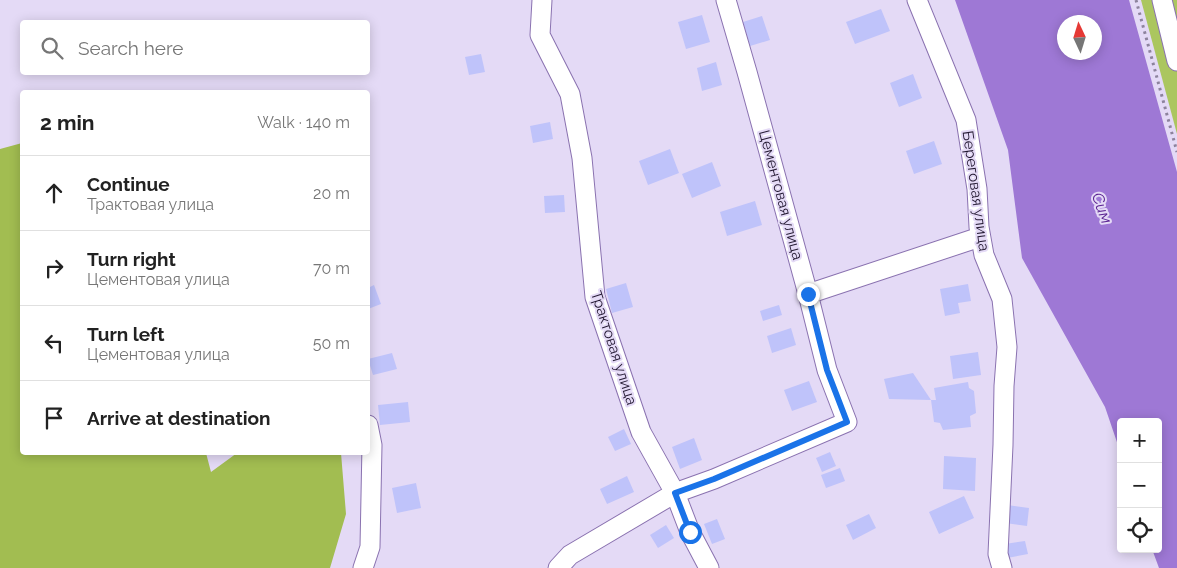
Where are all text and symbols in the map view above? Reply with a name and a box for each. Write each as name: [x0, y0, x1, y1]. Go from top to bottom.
north arrow: [1057, 15, 1102, 60]
search box: [20, 20, 370, 75]
icon: search: [38, 34, 66, 62]
text: Search here: [78, 37, 184, 59]
text: 2 min: [40, 110, 94, 135]
text: Walk · 140 m: [257, 113, 350, 132]
street label: Цементовая улица: [755, 128, 807, 262]
street label: Береговая улица: [959, 130, 993, 252]
text: Continue: [87, 173, 170, 195]
icon: ahead: [40, 179, 68, 207]
text: 20 m: [313, 184, 350, 203]
water label: Сим: [1088, 190, 1116, 226]
text: Трактовая улица: [87, 195, 214, 214]
text: Turn right: [87, 248, 176, 270]
icon: right: [40, 254, 68, 282]
text: 70 m: [313, 259, 350, 278]
text: Цементовая улица: [87, 270, 230, 289]
route end: [797, 283, 820, 306]
street label: Трактовая улица: [587, 289, 641, 407]
text: Turn left: [87, 323, 164, 345]
icon: left: [40, 329, 68, 357]
text: 50 m: [313, 334, 350, 353]
text: Цементовая улица: [87, 345, 230, 364]
icon: arrive: [40, 404, 68, 432]
text: Arrive at destination: [87, 407, 271, 429]
map controls: [1117, 418, 1162, 553]
button: +: [1117, 418, 1162, 463]
button: −: [1117, 463, 1162, 508]
button: locate: [1117, 508, 1162, 553]
route start: [679, 521, 702, 544]

